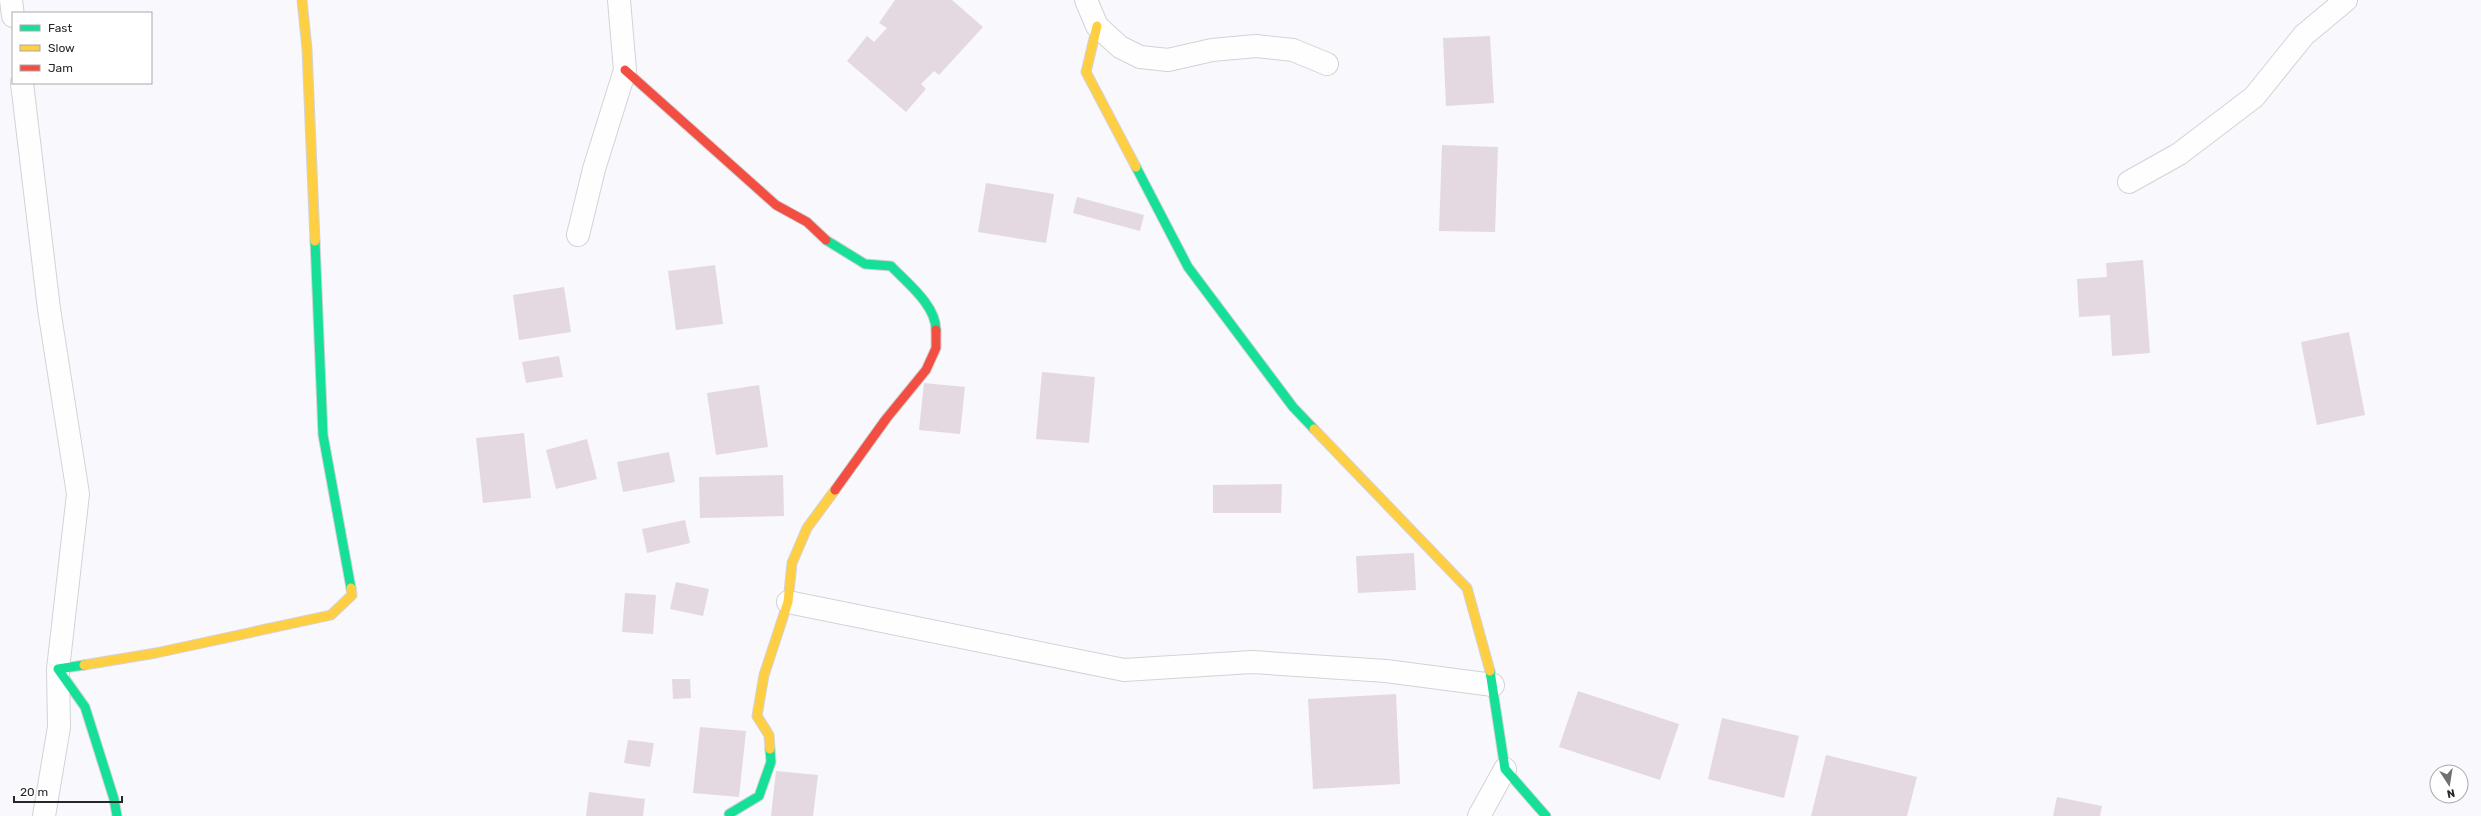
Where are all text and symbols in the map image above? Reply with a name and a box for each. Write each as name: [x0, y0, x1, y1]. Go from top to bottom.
legend: [12, 12, 152, 84]
text: Fast: [48, 21, 72, 35]
text: Slow: [48, 41, 75, 55]
text: Jam: [48, 61, 73, 75]
north arrow: [2429, 764, 2469, 804]
scale bar: [14, 778, 122, 804]
text: 20 m: [20, 785, 48, 799]
text: N: [2446, 786, 2456, 800]

